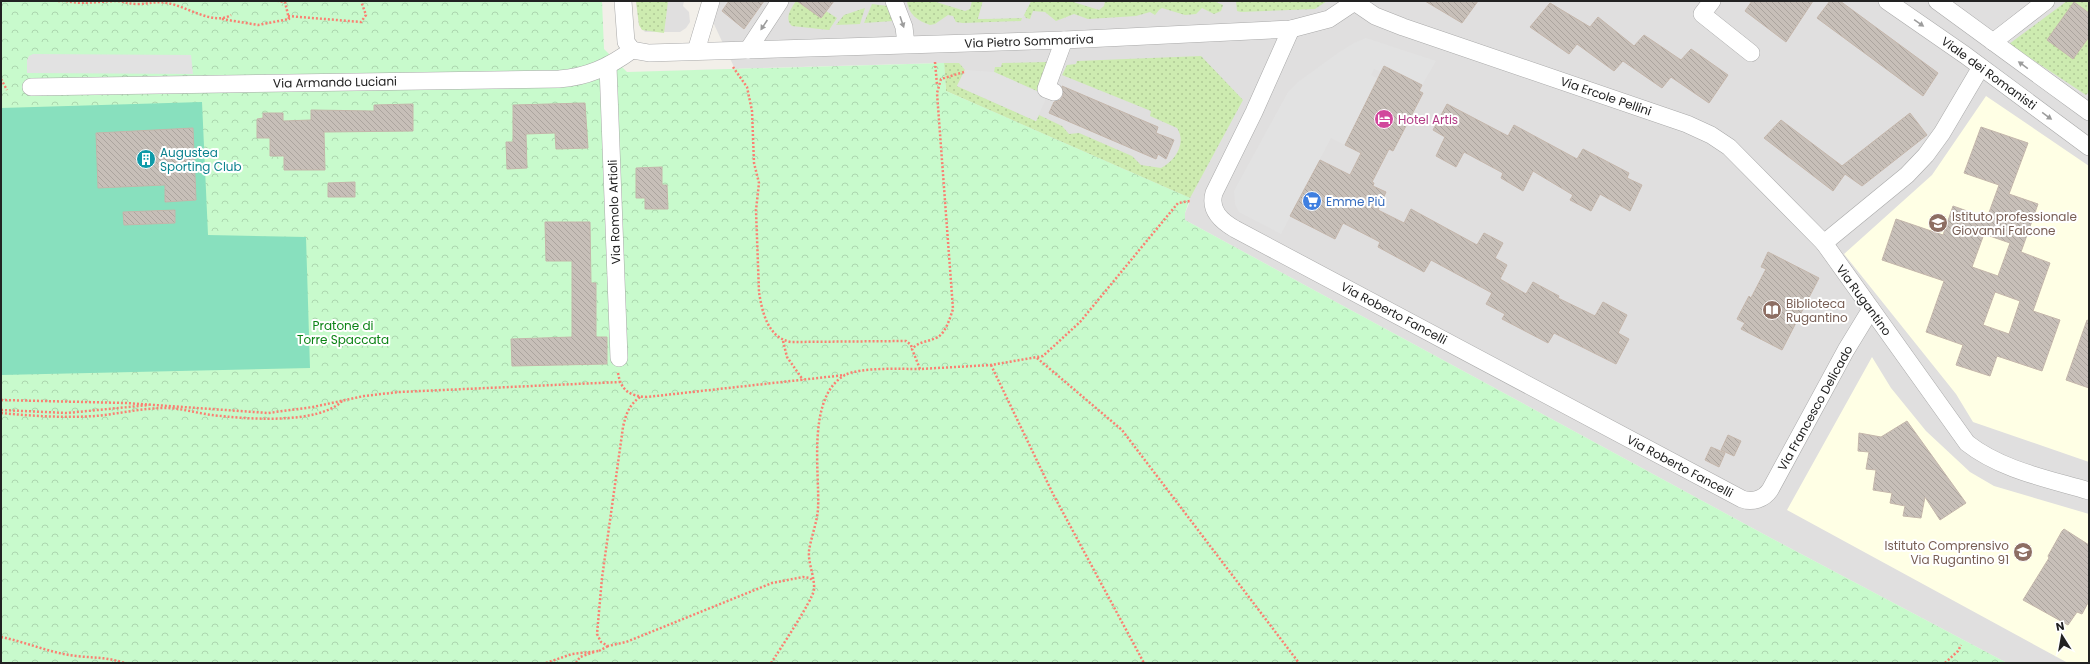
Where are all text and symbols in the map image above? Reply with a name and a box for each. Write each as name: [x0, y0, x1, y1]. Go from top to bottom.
one-way arrow: [899, 16, 905, 28]
one-way arrow: [1914, 19, 1924, 27]
one-way arrow: [760, 20, 768, 30]
street label: Via Pietro Sommariva: [964, 30, 1094, 52]
street label: Viale dei Romanisti: [1938, 33, 2040, 113]
one-way arrow: [2018, 61, 2029, 69]
street label: Via Armando Luciani: [273, 72, 397, 92]
street label: Via Ercole Pellini: [1558, 72, 1654, 120]
hotel icon: Hotel Artis: [1373, 108, 1395, 130]
place label: Hotel Artis: [1398, 111, 1458, 128]
one-way arrow: [2042, 112, 2053, 120]
place label: Augustea Sporting Club: [160, 144, 242, 175]
building icon: Augustea Sporting Club: [135, 148, 157, 170]
street label: Via Romolo Artioli: [604, 159, 624, 265]
supermarket icon: Emme Più: [1301, 190, 1323, 212]
place label: Emme Più: [1326, 193, 1385, 210]
place label: Istituto professionale Giovanni Falcone: [1952, 208, 2077, 239]
school or university icon: Istituto professionale Giovanni Falcone: [1927, 212, 1949, 234]
street label: Via Rugantino: [1832, 261, 1896, 339]
street label: Via Roberto Fancelli: [1338, 278, 1450, 348]
place label: Biblioteca Rugantino: [1786, 295, 1848, 326]
library icon: Biblioteca Rugantino: [1761, 299, 1783, 321]
park label: Pratone di Torre Spaccata: [297, 317, 389, 348]
street label: Via Francesco Delicado: [1773, 342, 1857, 474]
street label: Via Roberto Fancelli: [1624, 431, 1736, 501]
place label: Istituto Comprensivo Via Rugantino 91: [1885, 537, 2009, 568]
school or university icon: Istituto Comprensivo Via Rugantino 91: [2012, 541, 2034, 563]
north arrow: [2042, 616, 2082, 656]
text: N: [2055, 618, 2066, 635]

